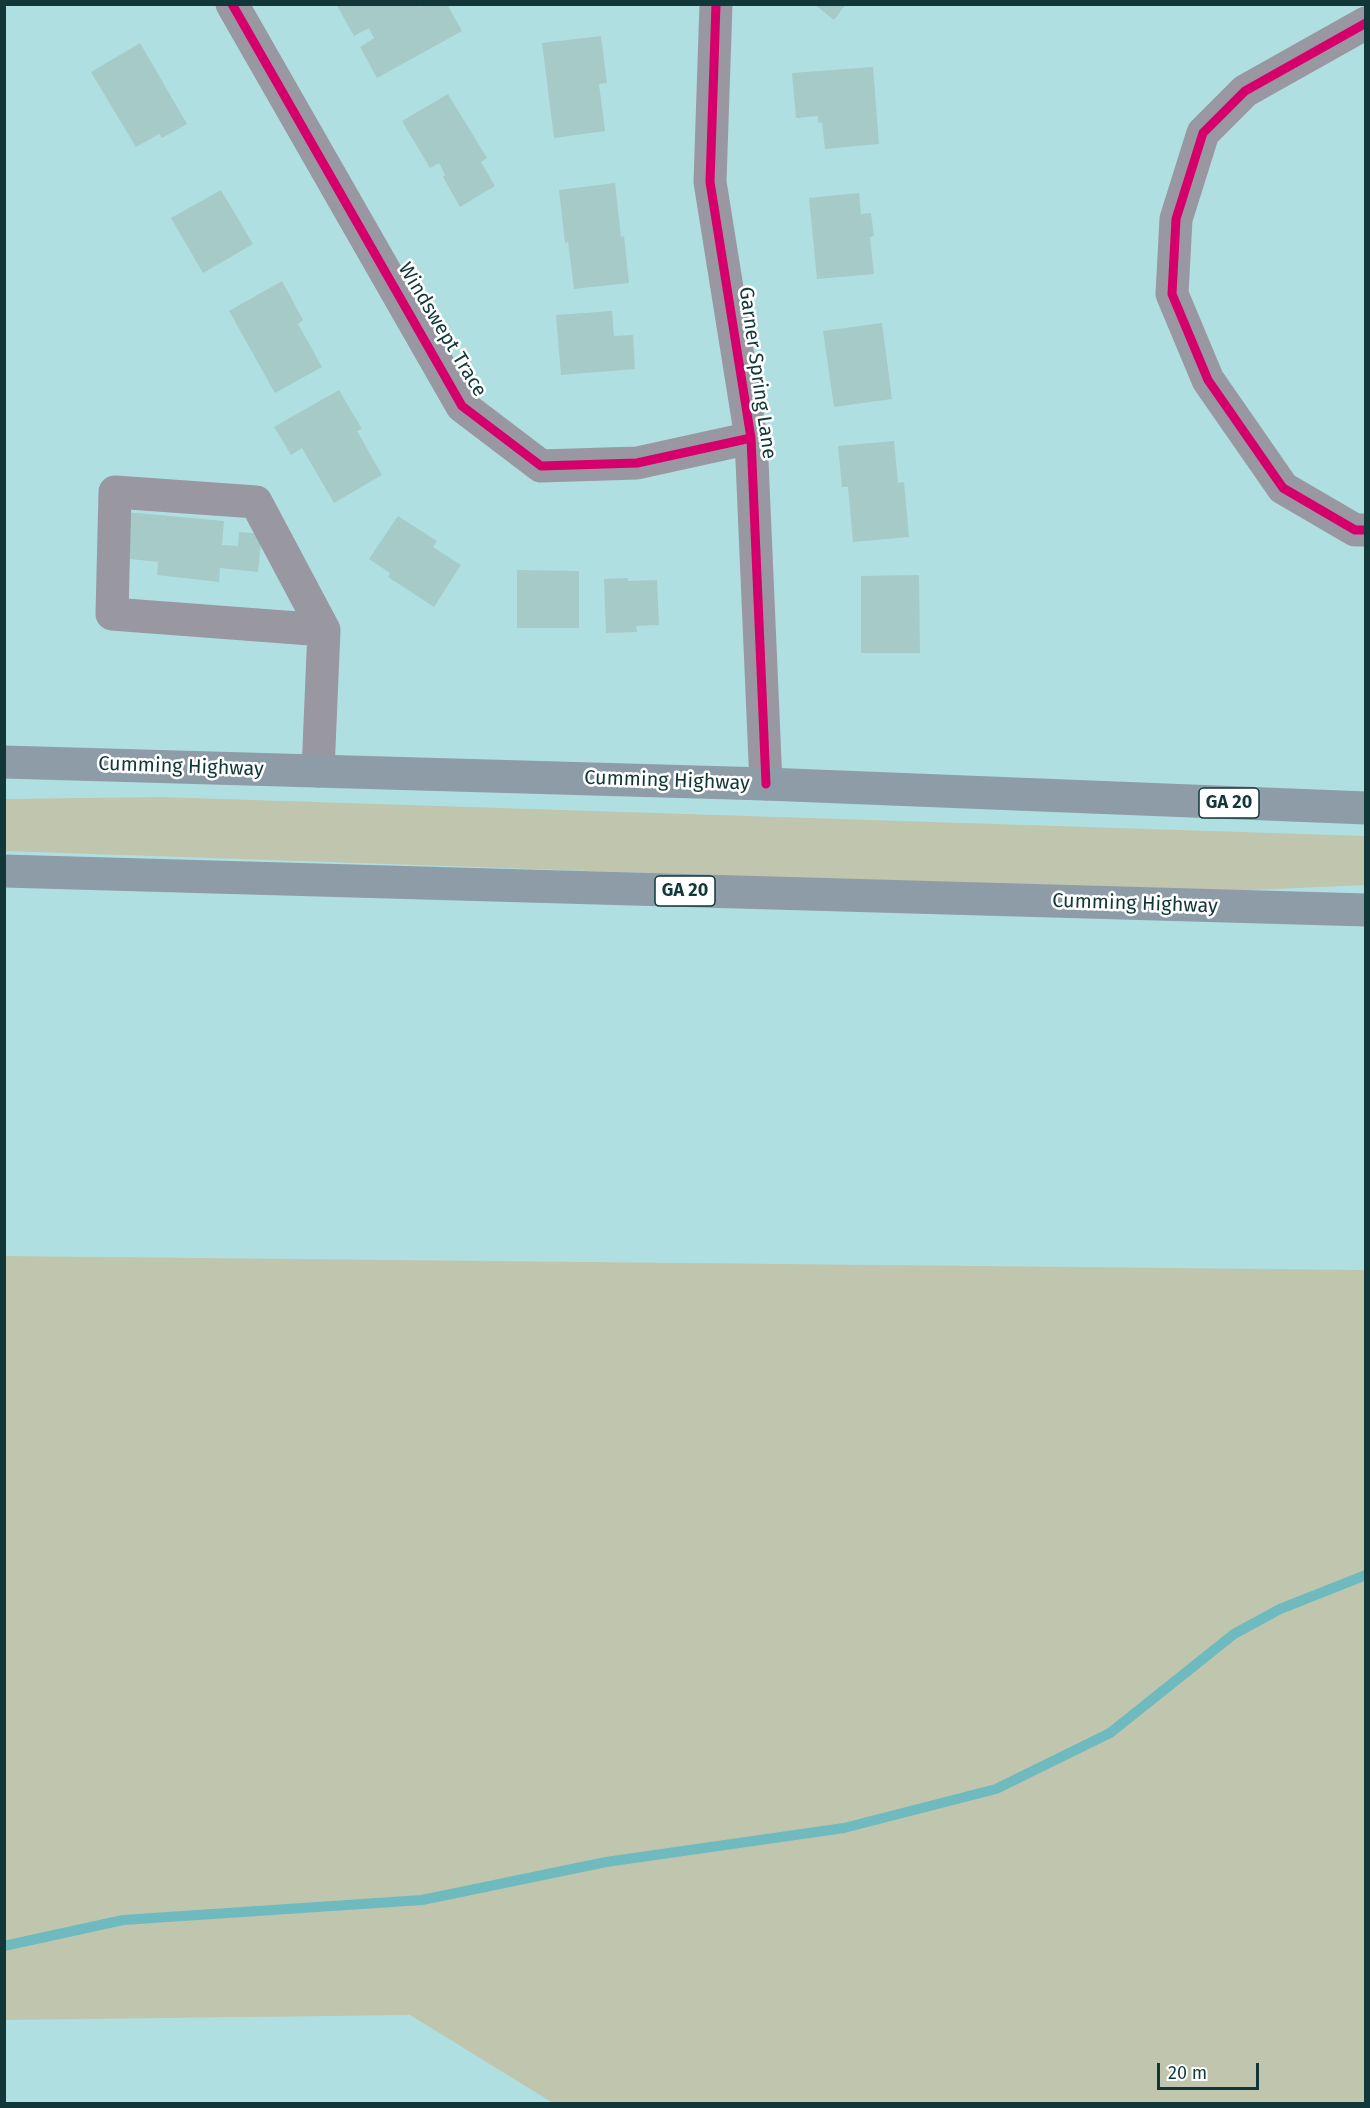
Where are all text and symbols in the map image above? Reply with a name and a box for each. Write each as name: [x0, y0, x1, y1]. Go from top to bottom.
street label: Windswept Trace: [392, 259, 492, 401]
street label: Garner Spring Lane: [733, 285, 781, 461]
street label: Cumming Highway: [98, 752, 264, 782]
street label: Cumming Highway: [584, 766, 750, 796]
road number: GA 20: [1199, 788, 1259, 818]
road number: GA 20: [655, 876, 715, 906]
street label: Cumming Highway: [1052, 889, 1218, 919]
scale bar: [1160, 2051, 1262, 2089]
text: 20 m: [1168, 2062, 1207, 2084]

